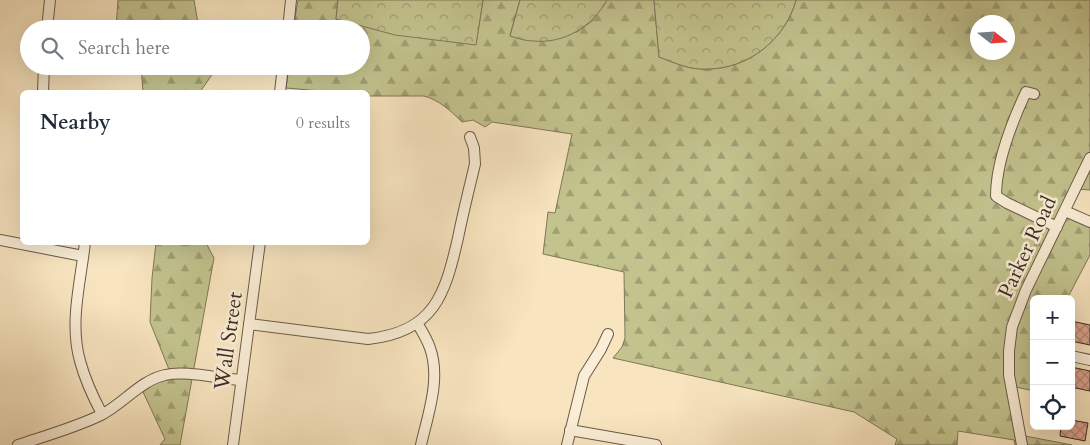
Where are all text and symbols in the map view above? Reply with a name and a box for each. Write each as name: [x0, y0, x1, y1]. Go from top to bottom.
north arrow: [970, 15, 1015, 60]
search box: [20, 20, 370, 75]
icon: search: [38, 34, 66, 62]
text: Search here: [78, 35, 170, 61]
text: Nearby: [40, 108, 111, 137]
text: 0 results: [296, 112, 350, 134]
street label: Parker Road: [991, 192, 1064, 303]
street label: Wall Street: [207, 290, 250, 393]
map controls: [1030, 295, 1075, 430]
button: +: [1030, 295, 1075, 340]
button: −: [1030, 340, 1075, 385]
button: locate: [1030, 385, 1075, 430]

